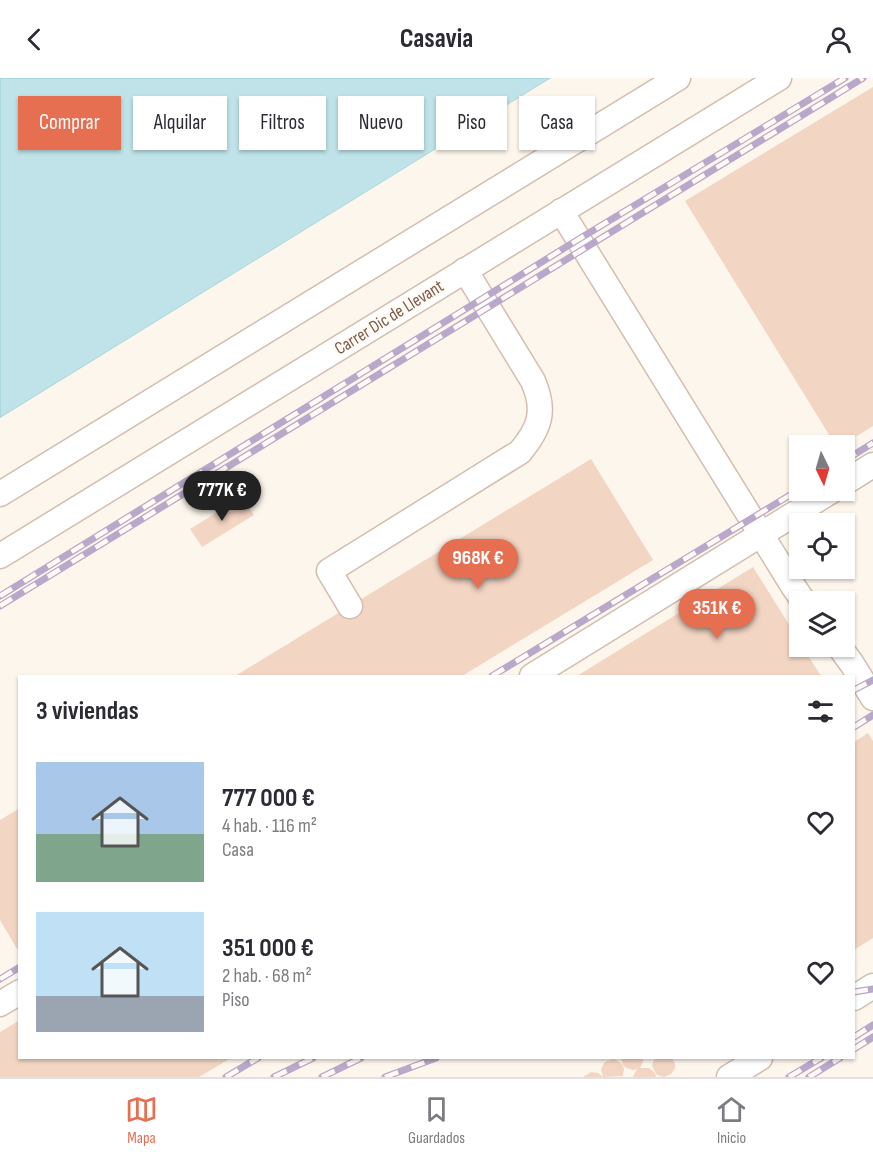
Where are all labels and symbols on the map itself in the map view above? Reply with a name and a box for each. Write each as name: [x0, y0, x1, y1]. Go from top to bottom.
street label: Carrer Dic de Llevant: [331, 275, 448, 359]
north arrow: [789, 435, 855, 501]
pin: 777K €: [173, 471, 271, 522]
pin: 968K €: [429, 539, 527, 590]
pin: 351K €: [668, 589, 766, 640]

